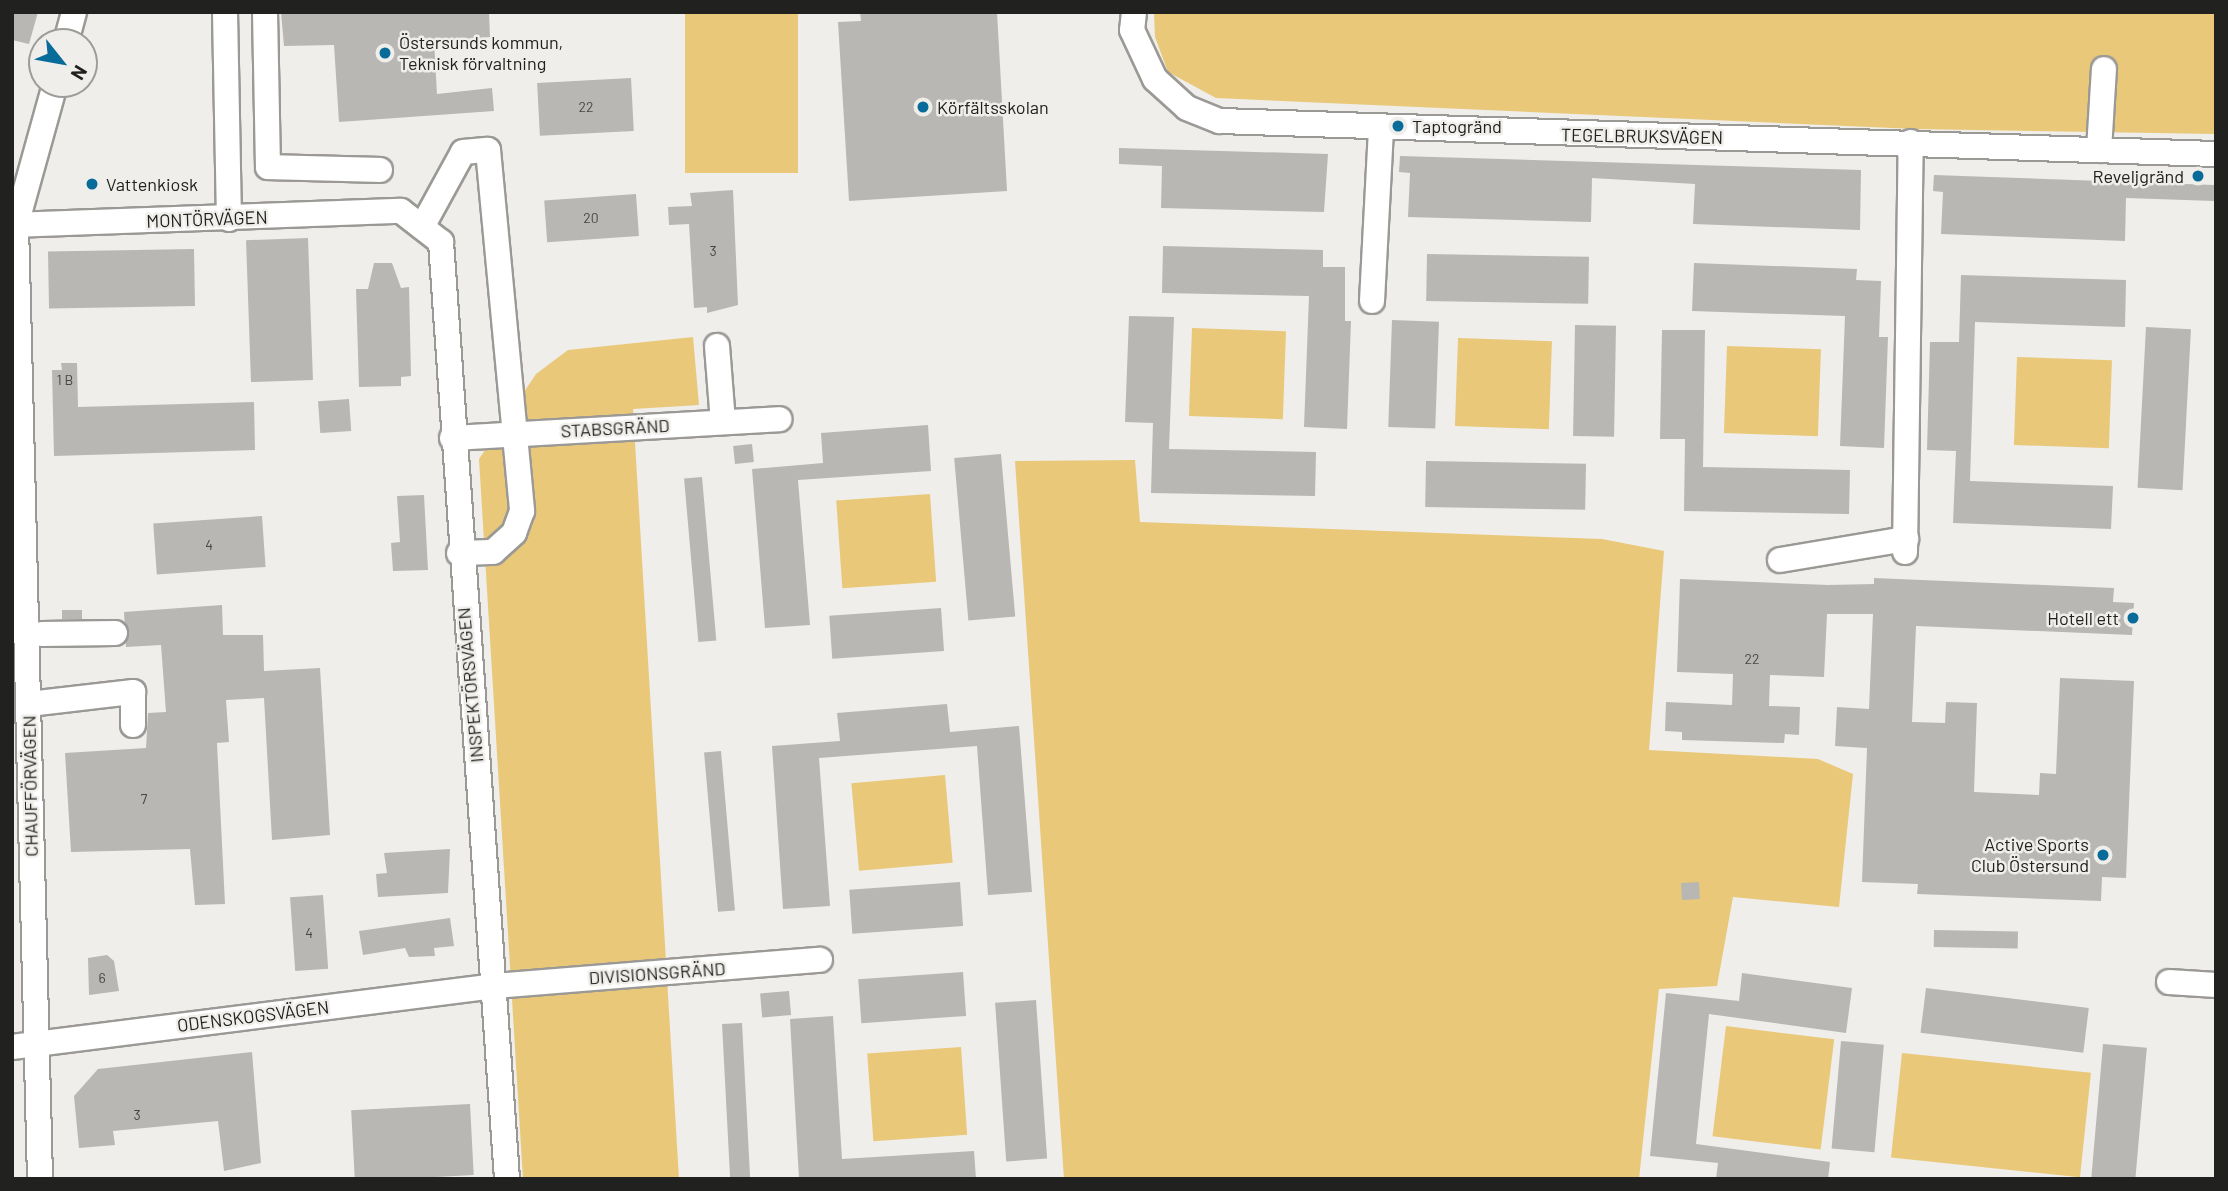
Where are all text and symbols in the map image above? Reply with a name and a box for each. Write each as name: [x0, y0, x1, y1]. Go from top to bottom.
north arrow: [28, 28, 98, 98]
place label: Östersunds kommun, Teknisk förvaltning: [399, 32, 563, 74]
marker: Östersunds kommun, Teknisk förvaltning: [377, 45, 393, 61]
text: N: [67, 62, 93, 84]
place label: Körfältsskolan: [937, 96, 1049, 118]
house number: 22: [578, 99, 594, 115]
marker: Körfältsskolan: [915, 99, 931, 115]
place label: Taptogränd: [1412, 115, 1502, 137]
marker: Taptogränd: [1390, 118, 1406, 134]
street label: TEGELBRUKSVÄGEN: [1561, 124, 1723, 148]
place label: Reveljgränd: [2093, 165, 2184, 187]
marker: Reveljgränd: [2190, 168, 2206, 184]
place label: Vattenkiosk: [106, 173, 198, 195]
marker: Vattenkiosk: [84, 176, 100, 192]
street label: MONTÖRVÄGEN: [146, 206, 268, 232]
house number: 20: [583, 210, 599, 226]
house number: 3: [709, 243, 717, 259]
house number: 1 B: [57, 372, 73, 388]
street label: STABSGRÄND: [560, 414, 670, 442]
house number: 4: [205, 537, 213, 553]
street label: INSPEKTÖRSVÄGEN: [452, 607, 488, 763]
place label: Hotell ett: [2047, 607, 2119, 629]
marker: Hotell ett: [2125, 610, 2141, 626]
house number: 22: [1744, 651, 1760, 667]
street label: CHAUFFÖRVÄGEN: [18, 715, 42, 857]
house number: 7: [141, 791, 147, 807]
place label: Active Sports Club Östersund: [1971, 834, 2089, 876]
marker: Active Sports Club Östersund: [2095, 847, 2111, 863]
house number: 4: [305, 925, 313, 941]
street label: DIVISIONSGRÄND: [588, 957, 726, 989]
house number: 6: [98, 970, 106, 986]
street label: ODENSKOGSVÄGEN: [176, 996, 330, 1036]
house number: 3: [133, 1107, 141, 1123]

